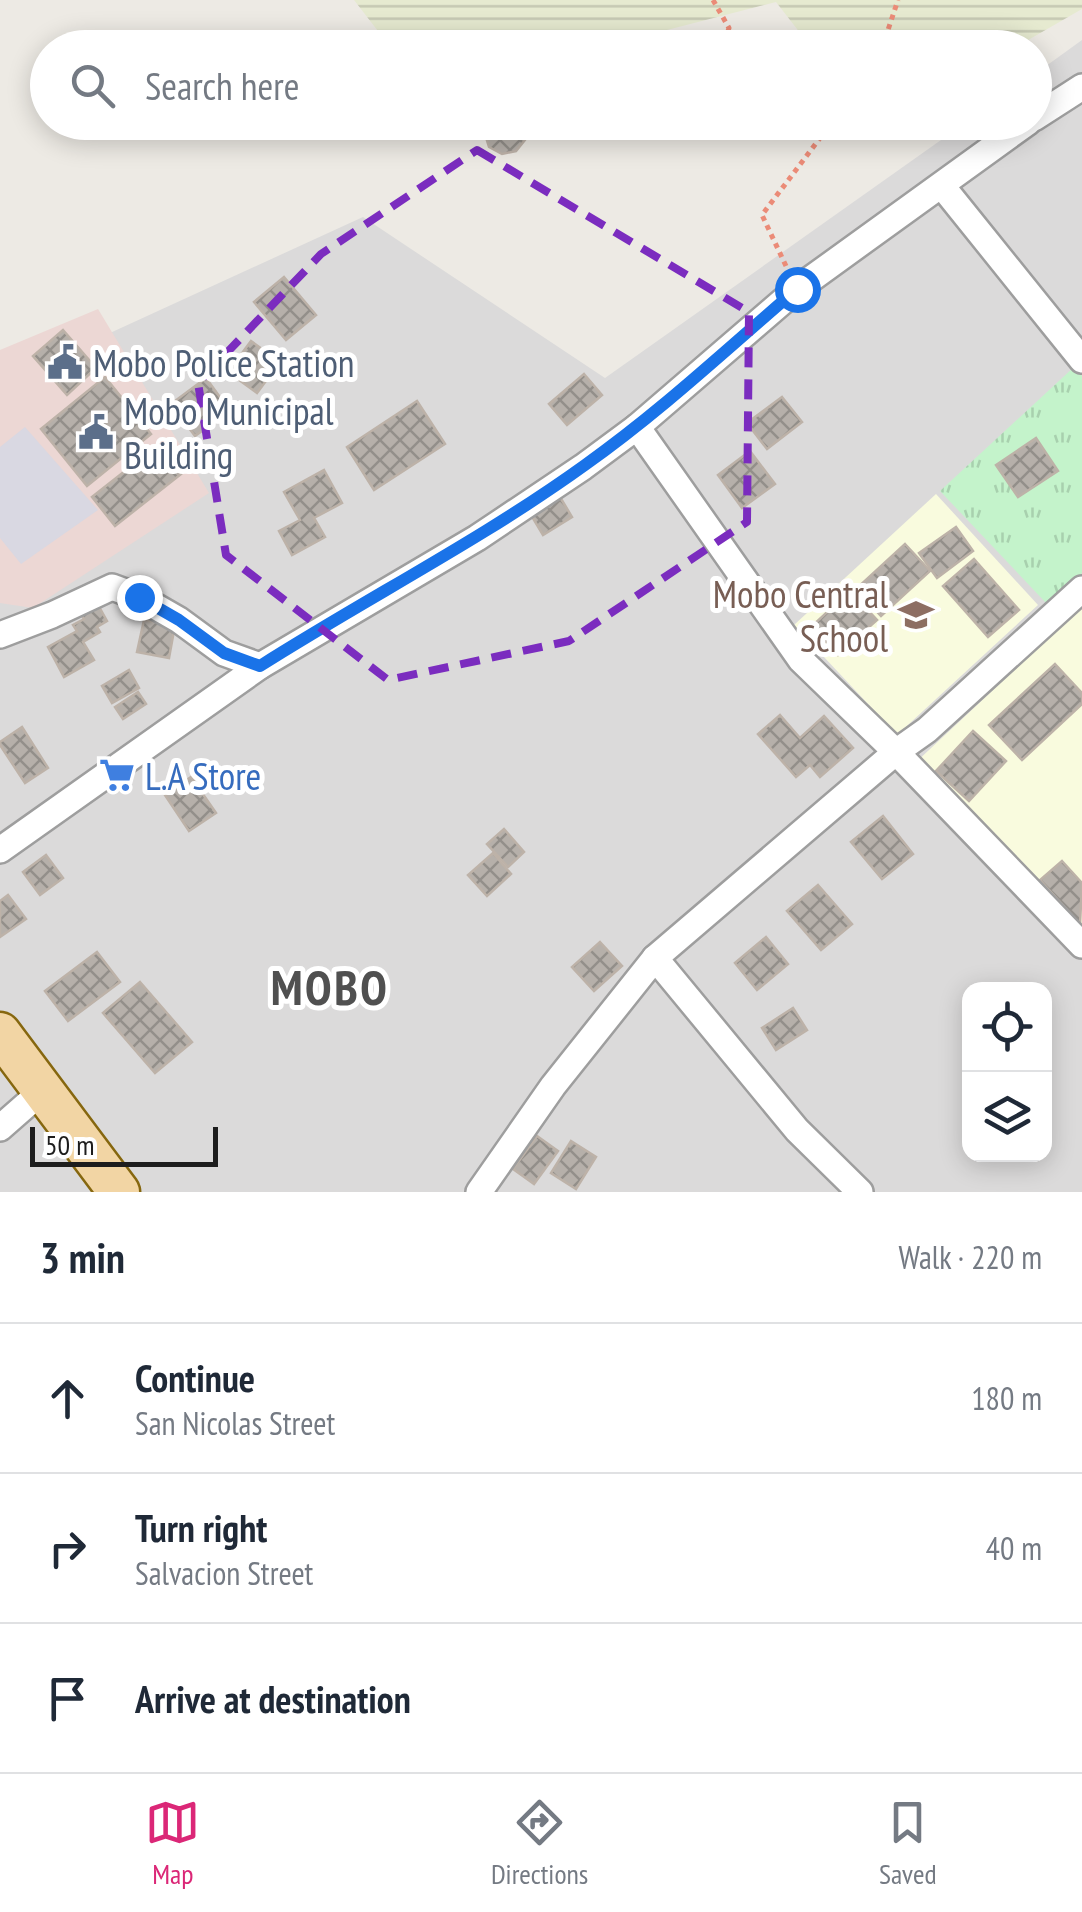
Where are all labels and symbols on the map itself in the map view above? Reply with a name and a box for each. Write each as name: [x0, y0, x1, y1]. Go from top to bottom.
route start: [775, 267, 821, 313]
place label: Mobo Police Station: [93, 338, 354, 387]
public building icon: Mobo Police Station: [46, 343, 84, 381]
place label: Mobo Municipal Building: [124, 386, 334, 479]
public building icon: Mobo Municipal Building: [77, 413, 115, 451]
place label: Mobo Central School: [713, 569, 888, 662]
route end: [117, 575, 163, 621]
school or university icon: Mobo Central School: [897, 596, 935, 634]
place label: L.A Store: [145, 751, 261, 800]
supermarket icon: L.A Store: [98, 756, 136, 794]
district label: MOBO: [271, 956, 389, 1018]
scale bar: [30, 1122, 218, 1166]

